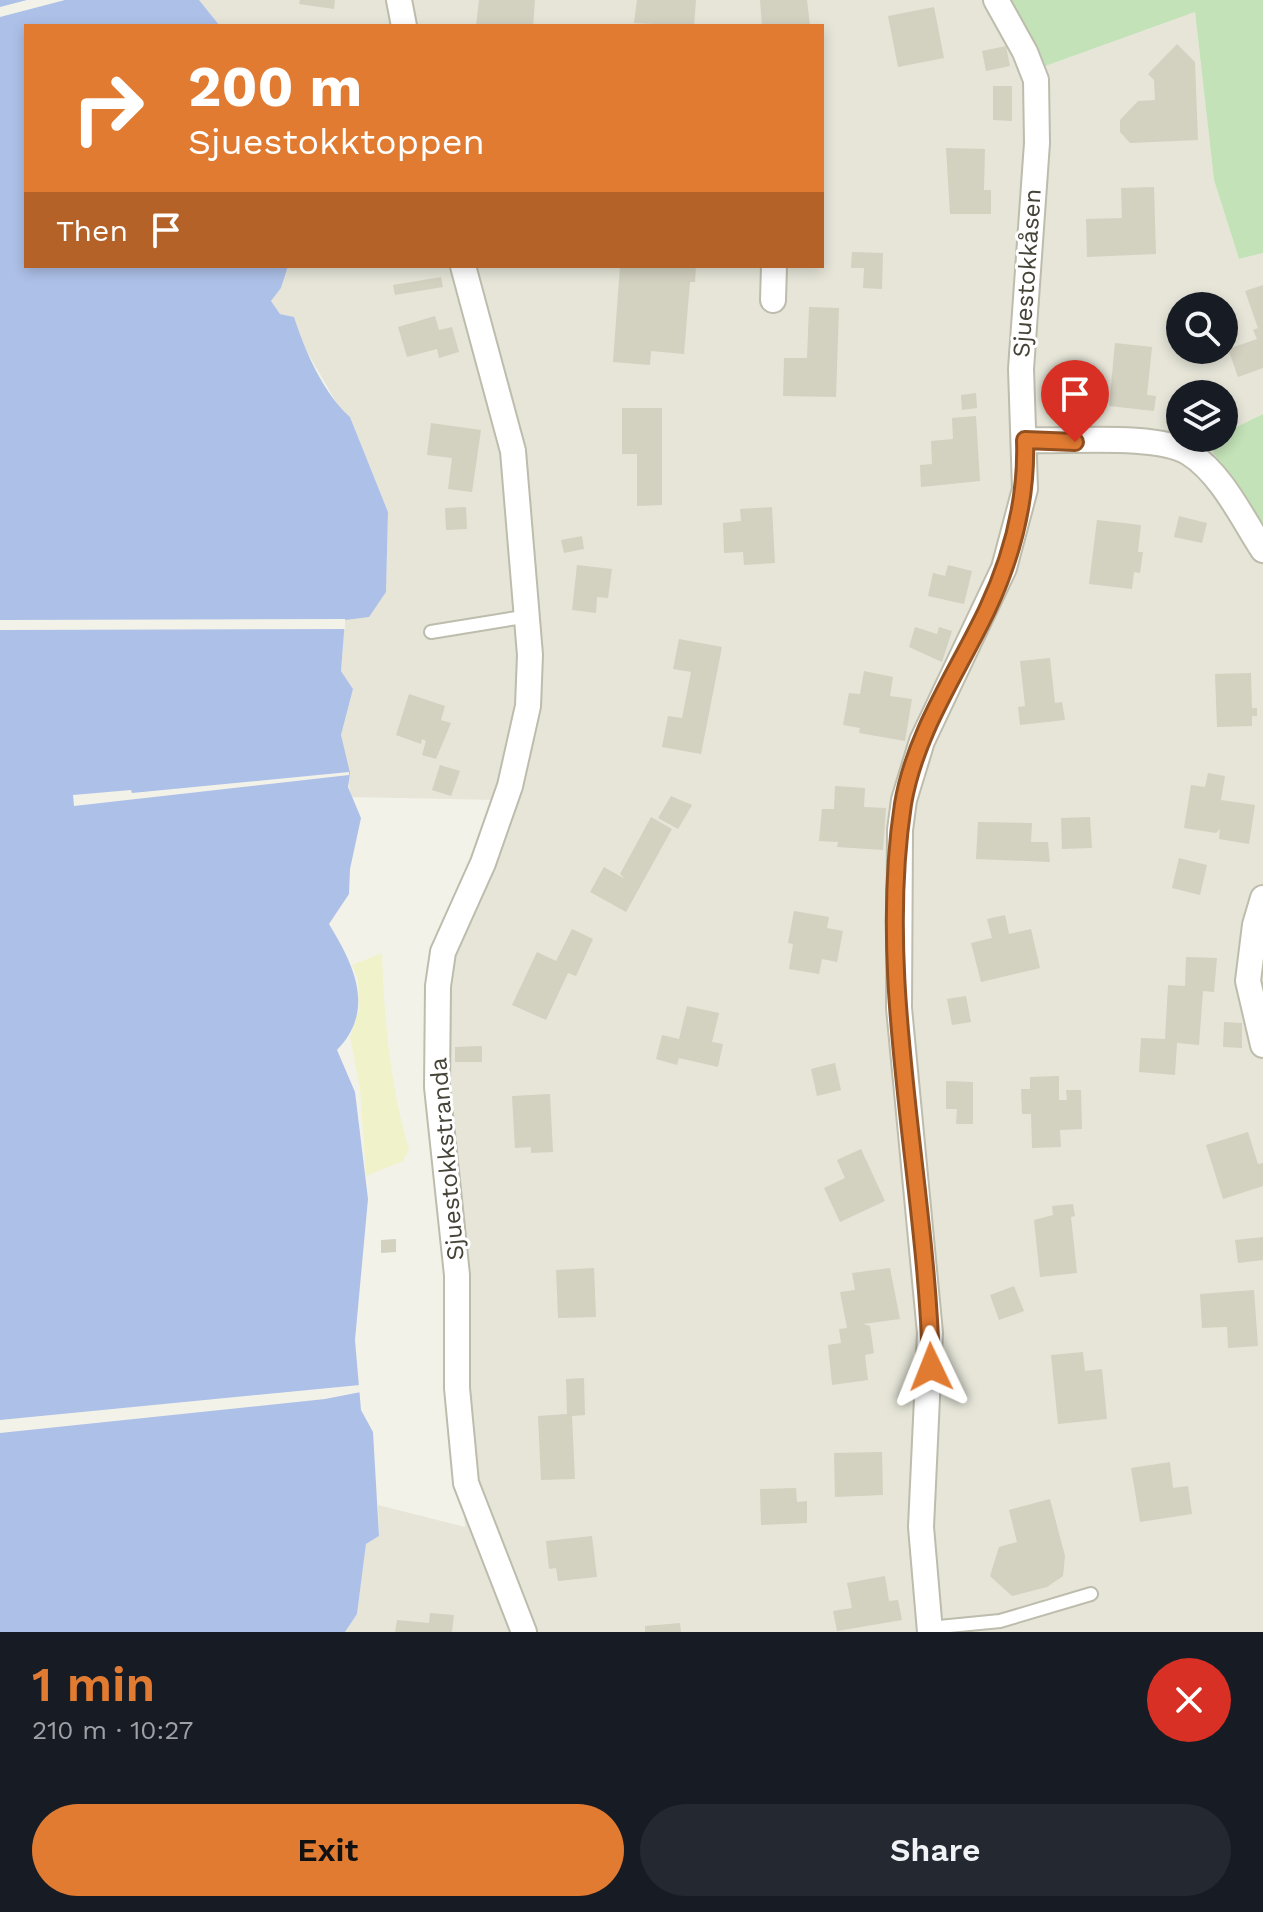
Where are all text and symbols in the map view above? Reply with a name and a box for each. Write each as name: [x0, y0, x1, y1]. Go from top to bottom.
text: 200 m: [188, 54, 362, 120]
icon: right: [56, 56, 160, 160]
text: Sjuestokktoppen: [188, 121, 485, 163]
street label: Sjuestokkåsen: [1007, 188, 1047, 358]
icon: arrive: [144, 208, 188, 252]
text: Then: [56, 213, 128, 248]
map controls: [1166, 292, 1238, 452]
button: search: [1166, 292, 1238, 364]
pin: [1041, 360, 1109, 442]
icon: arrive: [1053, 372, 1097, 416]
button: layers: [1166, 380, 1238, 452]
street label: Sjuestokkstranda: [424, 1056, 470, 1262]
position arrow: [889, 1325, 973, 1409]
text: 1 min: [32, 1656, 155, 1713]
button: close: [1147, 1658, 1231, 1742]
text: 210 m · 10:27: [32, 1715, 193, 1745]
button: Exit: [32, 1804, 624, 1896]
button: Share: [640, 1804, 1231, 1896]

